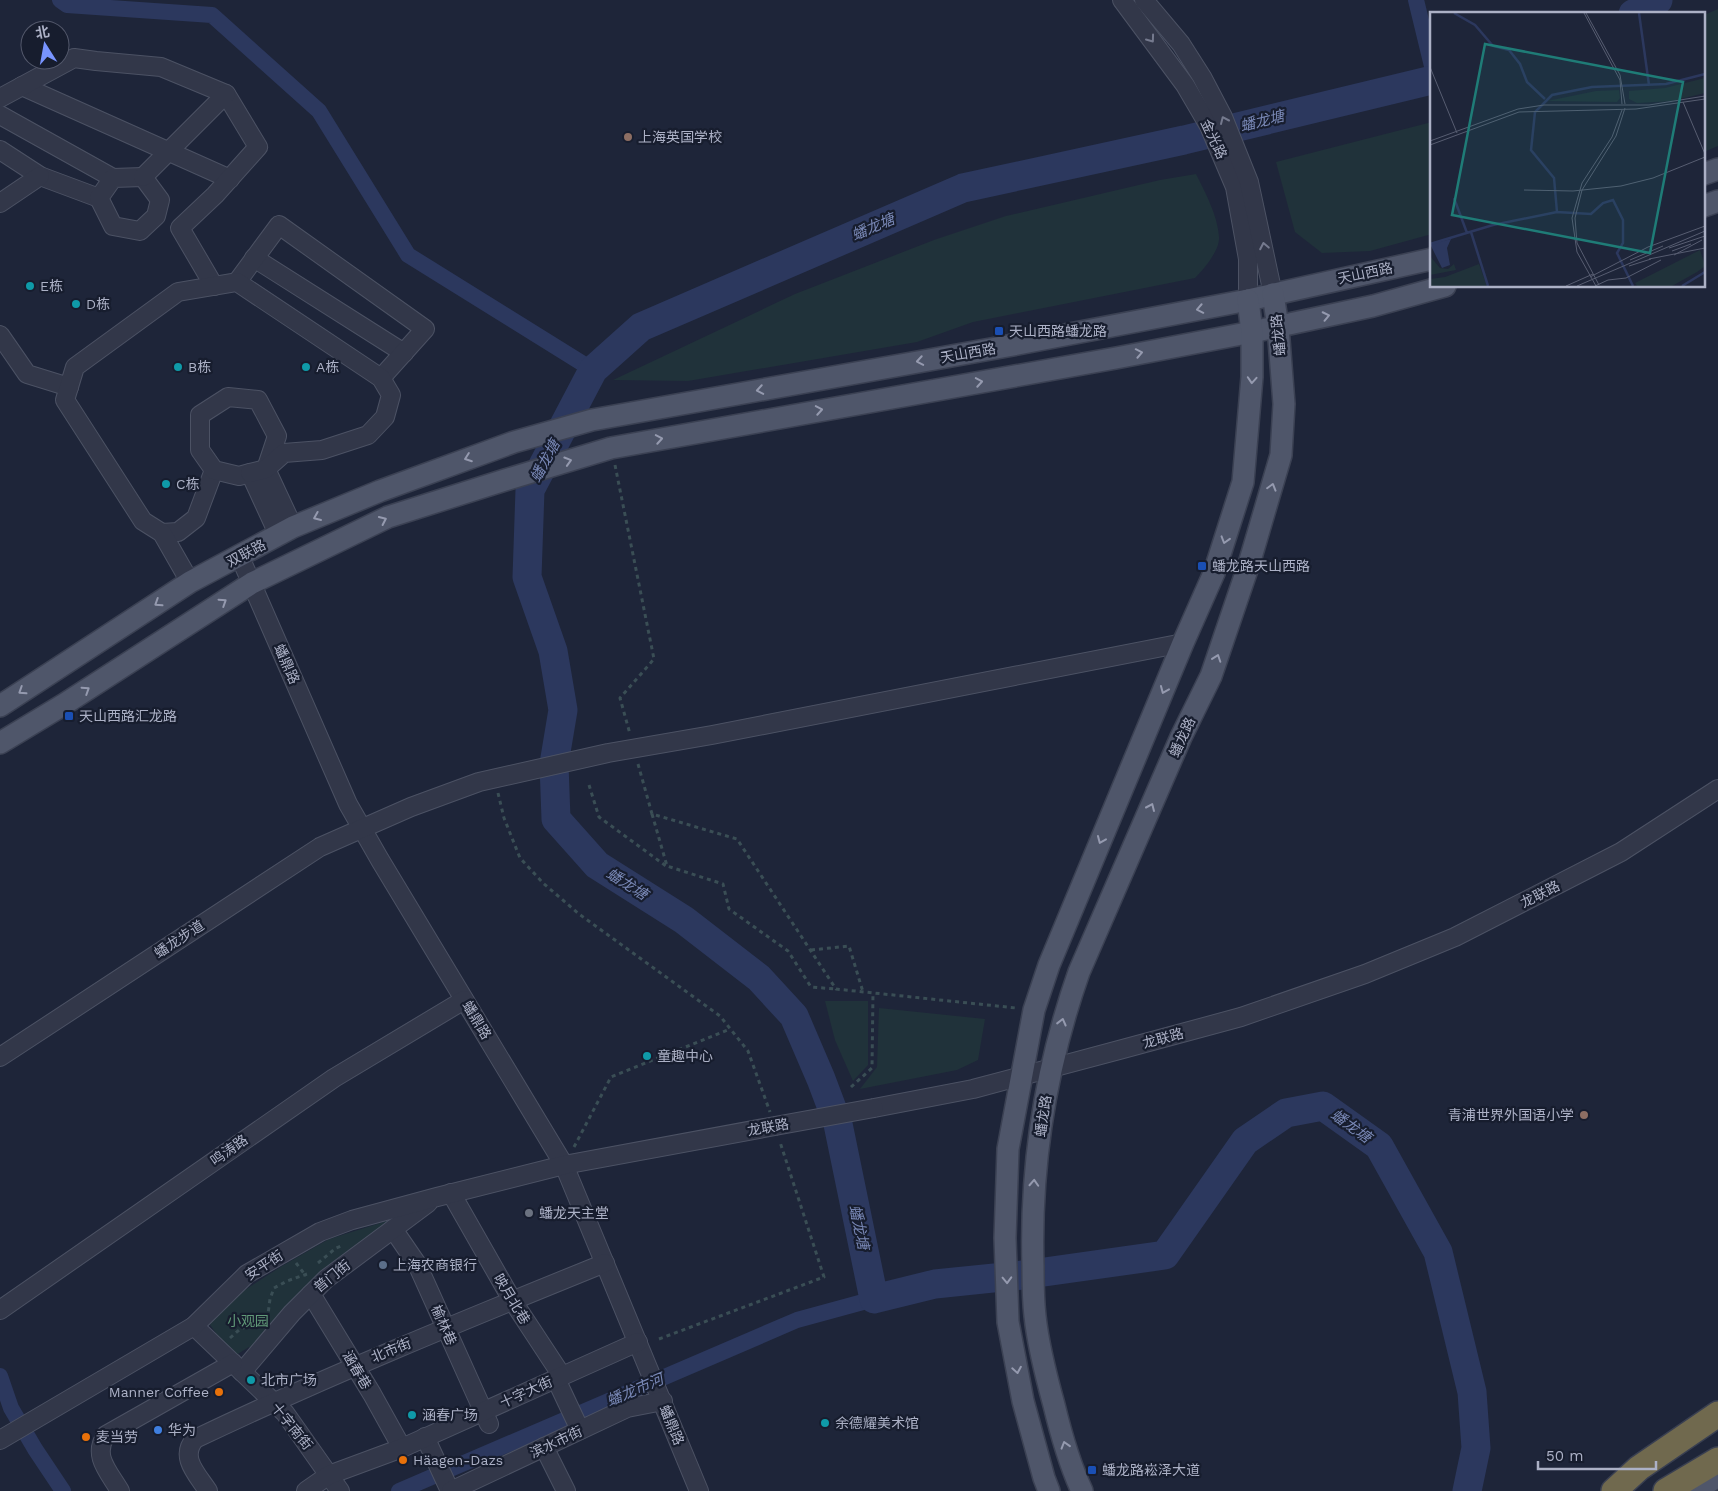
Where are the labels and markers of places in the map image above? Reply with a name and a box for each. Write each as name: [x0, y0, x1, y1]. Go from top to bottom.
place label: 上海英国学校: [638, 129, 722, 145]
marker: 上海英国学校: [622, 131, 634, 143]
place label: E栋: [40, 278, 63, 294]
marker: E栋: [24, 280, 36, 292]
place label: D栋: [86, 296, 110, 312]
marker: D栋: [70, 298, 82, 310]
place label: 天山西路蟠龙路: [1009, 323, 1107, 339]
marker: 天山西路蟠龙路: [993, 325, 1005, 337]
place label: B栋: [188, 359, 211, 375]
place label: A栋: [316, 359, 339, 375]
marker: B栋: [172, 361, 184, 373]
marker: A栋: [300, 361, 312, 373]
place label: C栋: [176, 476, 200, 492]
marker: C栋: [160, 478, 172, 490]
place label: 蟠龙路天山西路: [1212, 558, 1310, 574]
marker: 蟠龙路天山西路: [1196, 560, 1208, 572]
place label: 天山西路汇龙路: [79, 708, 177, 724]
marker: 天山西路汇龙路: [63, 710, 75, 722]
place label: 童趣中心: [657, 1048, 713, 1064]
marker: 童趣中心: [641, 1050, 653, 1062]
place label: 青浦世界外国语小学: [1448, 1107, 1574, 1123]
marker: 青浦世界外国语小学: [1578, 1109, 1590, 1121]
place label: 蟠龙天主堂: [539, 1205, 609, 1221]
marker: 蟠龙天主堂: [523, 1207, 535, 1219]
place label: 上海农商银行: [393, 1257, 477, 1273]
marker: 上海农商银行: [377, 1259, 389, 1271]
place label: 北市广场: [261, 1372, 317, 1388]
marker: 北市广场: [245, 1374, 257, 1386]
place label: Manner Coffee: [109, 1384, 209, 1400]
marker: Manner Coffee: [213, 1386, 225, 1398]
place label: 涵春广场: [422, 1407, 478, 1423]
marker: 涵春广场: [406, 1409, 418, 1421]
place label: 余德耀美术馆: [835, 1415, 919, 1431]
marker: 余德耀美术馆: [819, 1417, 831, 1429]
place label: 华为: [168, 1422, 196, 1438]
marker: 华为: [152, 1424, 164, 1436]
place label: 麦当劳: [96, 1429, 138, 1445]
marker: 麦当劳: [80, 1431, 92, 1443]
place label: Häagen-Dazs: [413, 1452, 503, 1468]
marker: Häagen-Dazs: [397, 1454, 409, 1466]
place label: 蟠龙路崧泽大道: [1102, 1462, 1200, 1478]
marker: 蟠龙路崧泽大道: [1086, 1464, 1098, 1476]

